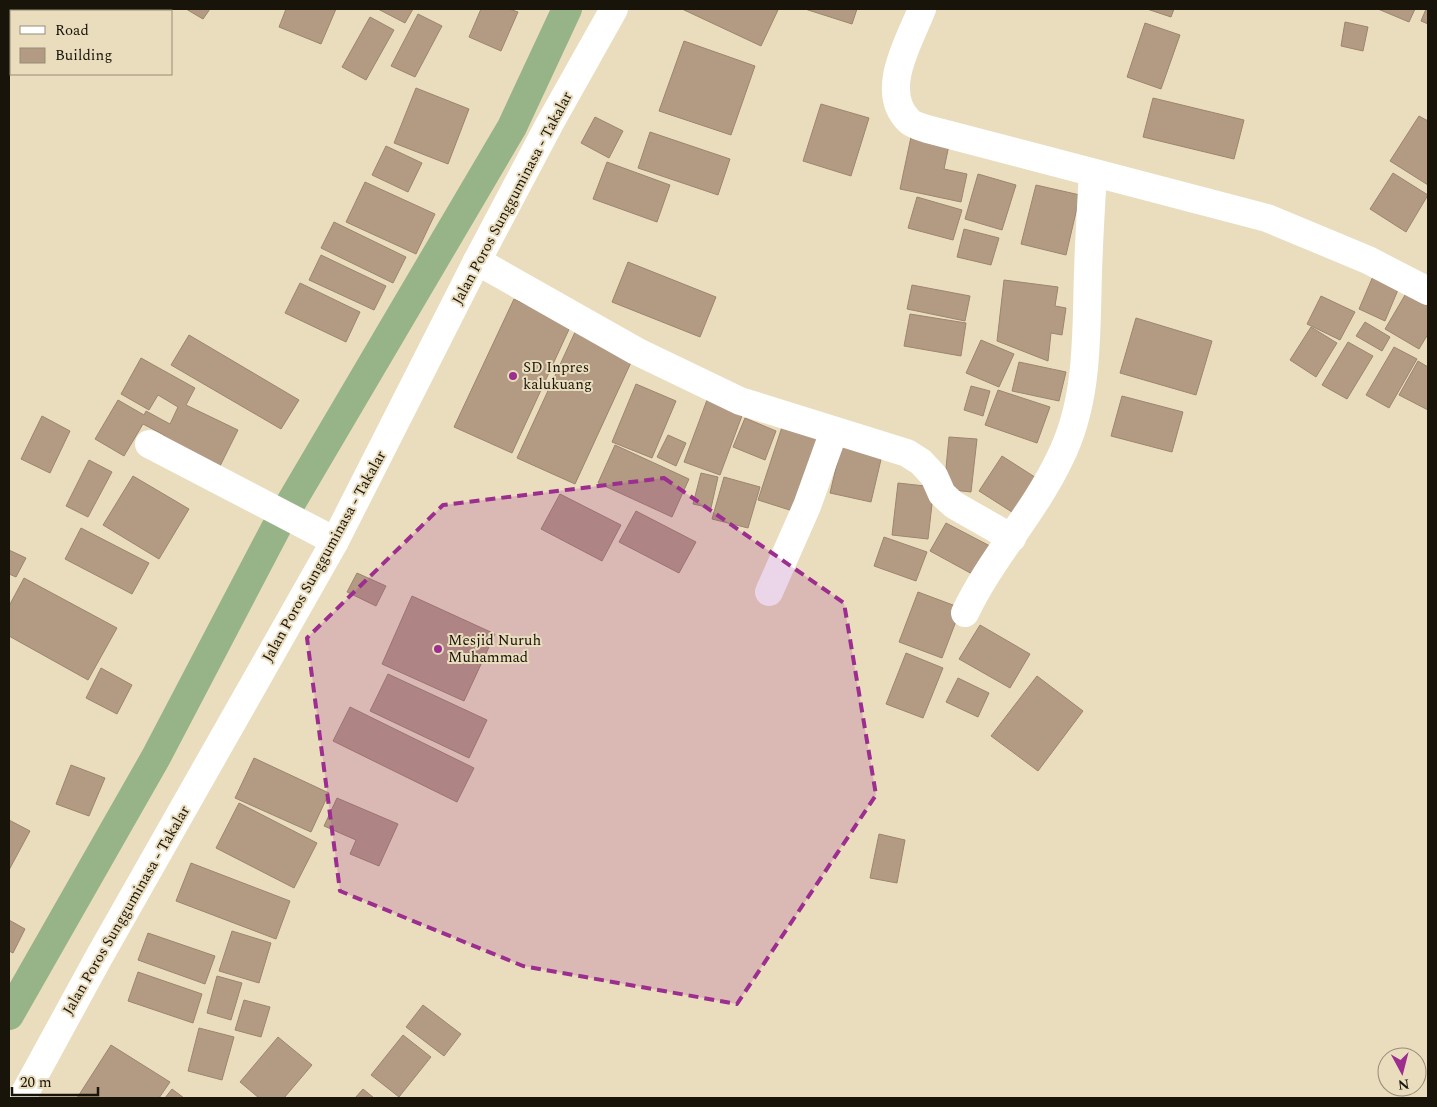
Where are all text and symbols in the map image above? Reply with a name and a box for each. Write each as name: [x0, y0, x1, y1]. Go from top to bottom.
legend: [10, 10, 172, 75]
text: Road: [55, 19, 89, 42]
text: Building: [55, 44, 112, 67]
street label: Jalan Poros Sungguminasa - Takalar: [446, 88, 579, 309]
place label: SD Inpres kalukuang: [523, 356, 592, 396]
marker: SD Inpres kalukuang: [507, 370, 519, 382]
street label: Jalan Poros Sungguminasa - Takalar: [257, 446, 392, 666]
place label: Mesjid Nuruh Muhammad: [448, 629, 541, 669]
marker: Mesjid Nuruh Muhammad: [432, 643, 444, 655]
street label: Jalan Poros Sungguminasa - Takalar: [57, 801, 196, 1019]
north arrow: [1377, 1047, 1427, 1097]
scale bar: [12, 1064, 99, 1096]
text: 20 m: [20, 1071, 52, 1094]
text: N: [1397, 1073, 1410, 1096]

